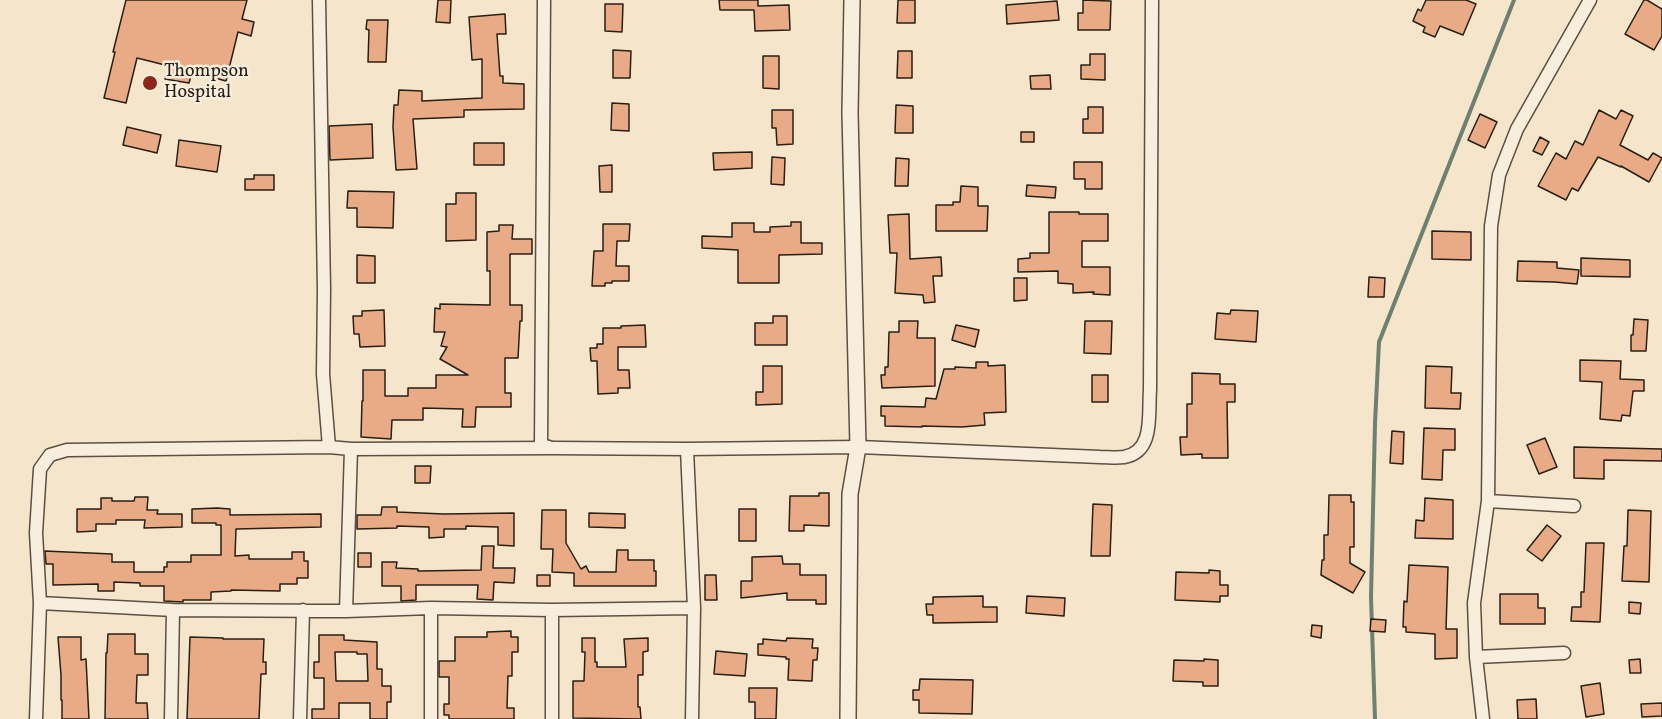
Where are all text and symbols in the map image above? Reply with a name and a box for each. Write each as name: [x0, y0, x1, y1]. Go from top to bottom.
place label: Thompson Hospital: [164, 62, 249, 104]
marker: Thompson Hospital: [141, 74, 159, 92]

